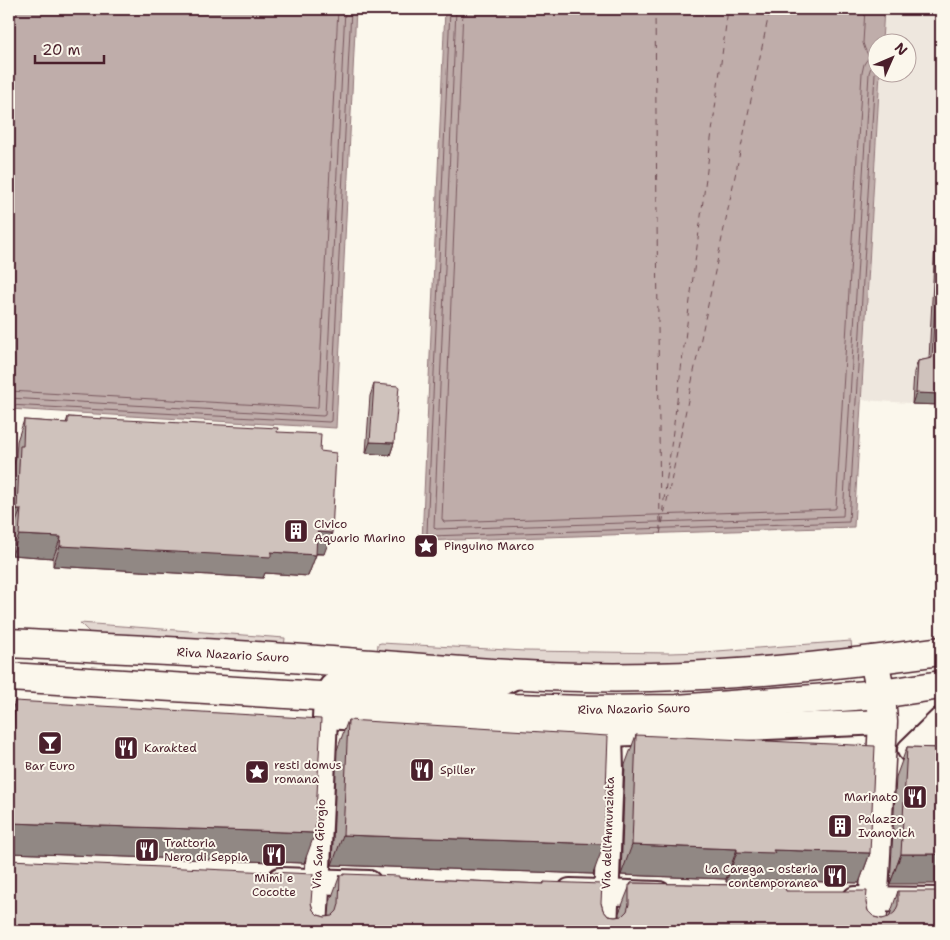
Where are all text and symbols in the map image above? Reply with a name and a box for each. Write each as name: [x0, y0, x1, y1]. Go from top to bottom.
scale bar: [35, 32, 104, 64]
north arrow: [868, 32, 918, 82]
text: N: [891, 39, 911, 59]
text: 20 m: [42, 40, 81, 60]
place label: Civico Aquario Marino: [314, 516, 406, 546]
building icon: Civico Aquario Marino: [283, 518, 309, 544]
place icon: Pinguino Marco: [413, 533, 439, 559]
place label: Pinguino Marco: [444, 538, 534, 554]
street label: Riva Nazario Sauro: [176, 644, 290, 666]
street label: Riva Nazario Sauro: [578, 700, 690, 718]
bar icon: Bar Euro: [37, 730, 63, 756]
restaurant icon: Karakted: [113, 735, 139, 761]
place label: Karakted: [144, 740, 197, 756]
place label: resti domus romana: [274, 757, 342, 787]
restaurant icon: Spiller: [409, 757, 435, 783]
place label: Bar Euro: [25, 758, 75, 774]
place icon: resti domus romana: [244, 759, 270, 785]
place label: Spiller: [440, 762, 476, 778]
street label: Via dell'Annunziata: [598, 776, 618, 890]
restaurant icon: Marinato: [902, 784, 928, 810]
place label: Marinato: [844, 789, 898, 805]
street label: Via San Giorgio: [309, 798, 329, 890]
place label: Palazzo Ivanovich: [858, 811, 915, 841]
building icon: Palazzo Ivanovich: [827, 813, 853, 839]
place label: Trattoria Nero di Seppia: [164, 835, 249, 865]
restaurant icon: Trattoria Nero di Seppia: [134, 837, 160, 863]
restaurant icon: Mimi e Cocotte: [261, 842, 287, 868]
place label: La Carega - osteria contemporanea: [705, 861, 819, 891]
restaurant icon: La Carega - osteria contemporanea: [822, 863, 848, 889]
place label: Mimi e Cocotte: [252, 870, 296, 900]

